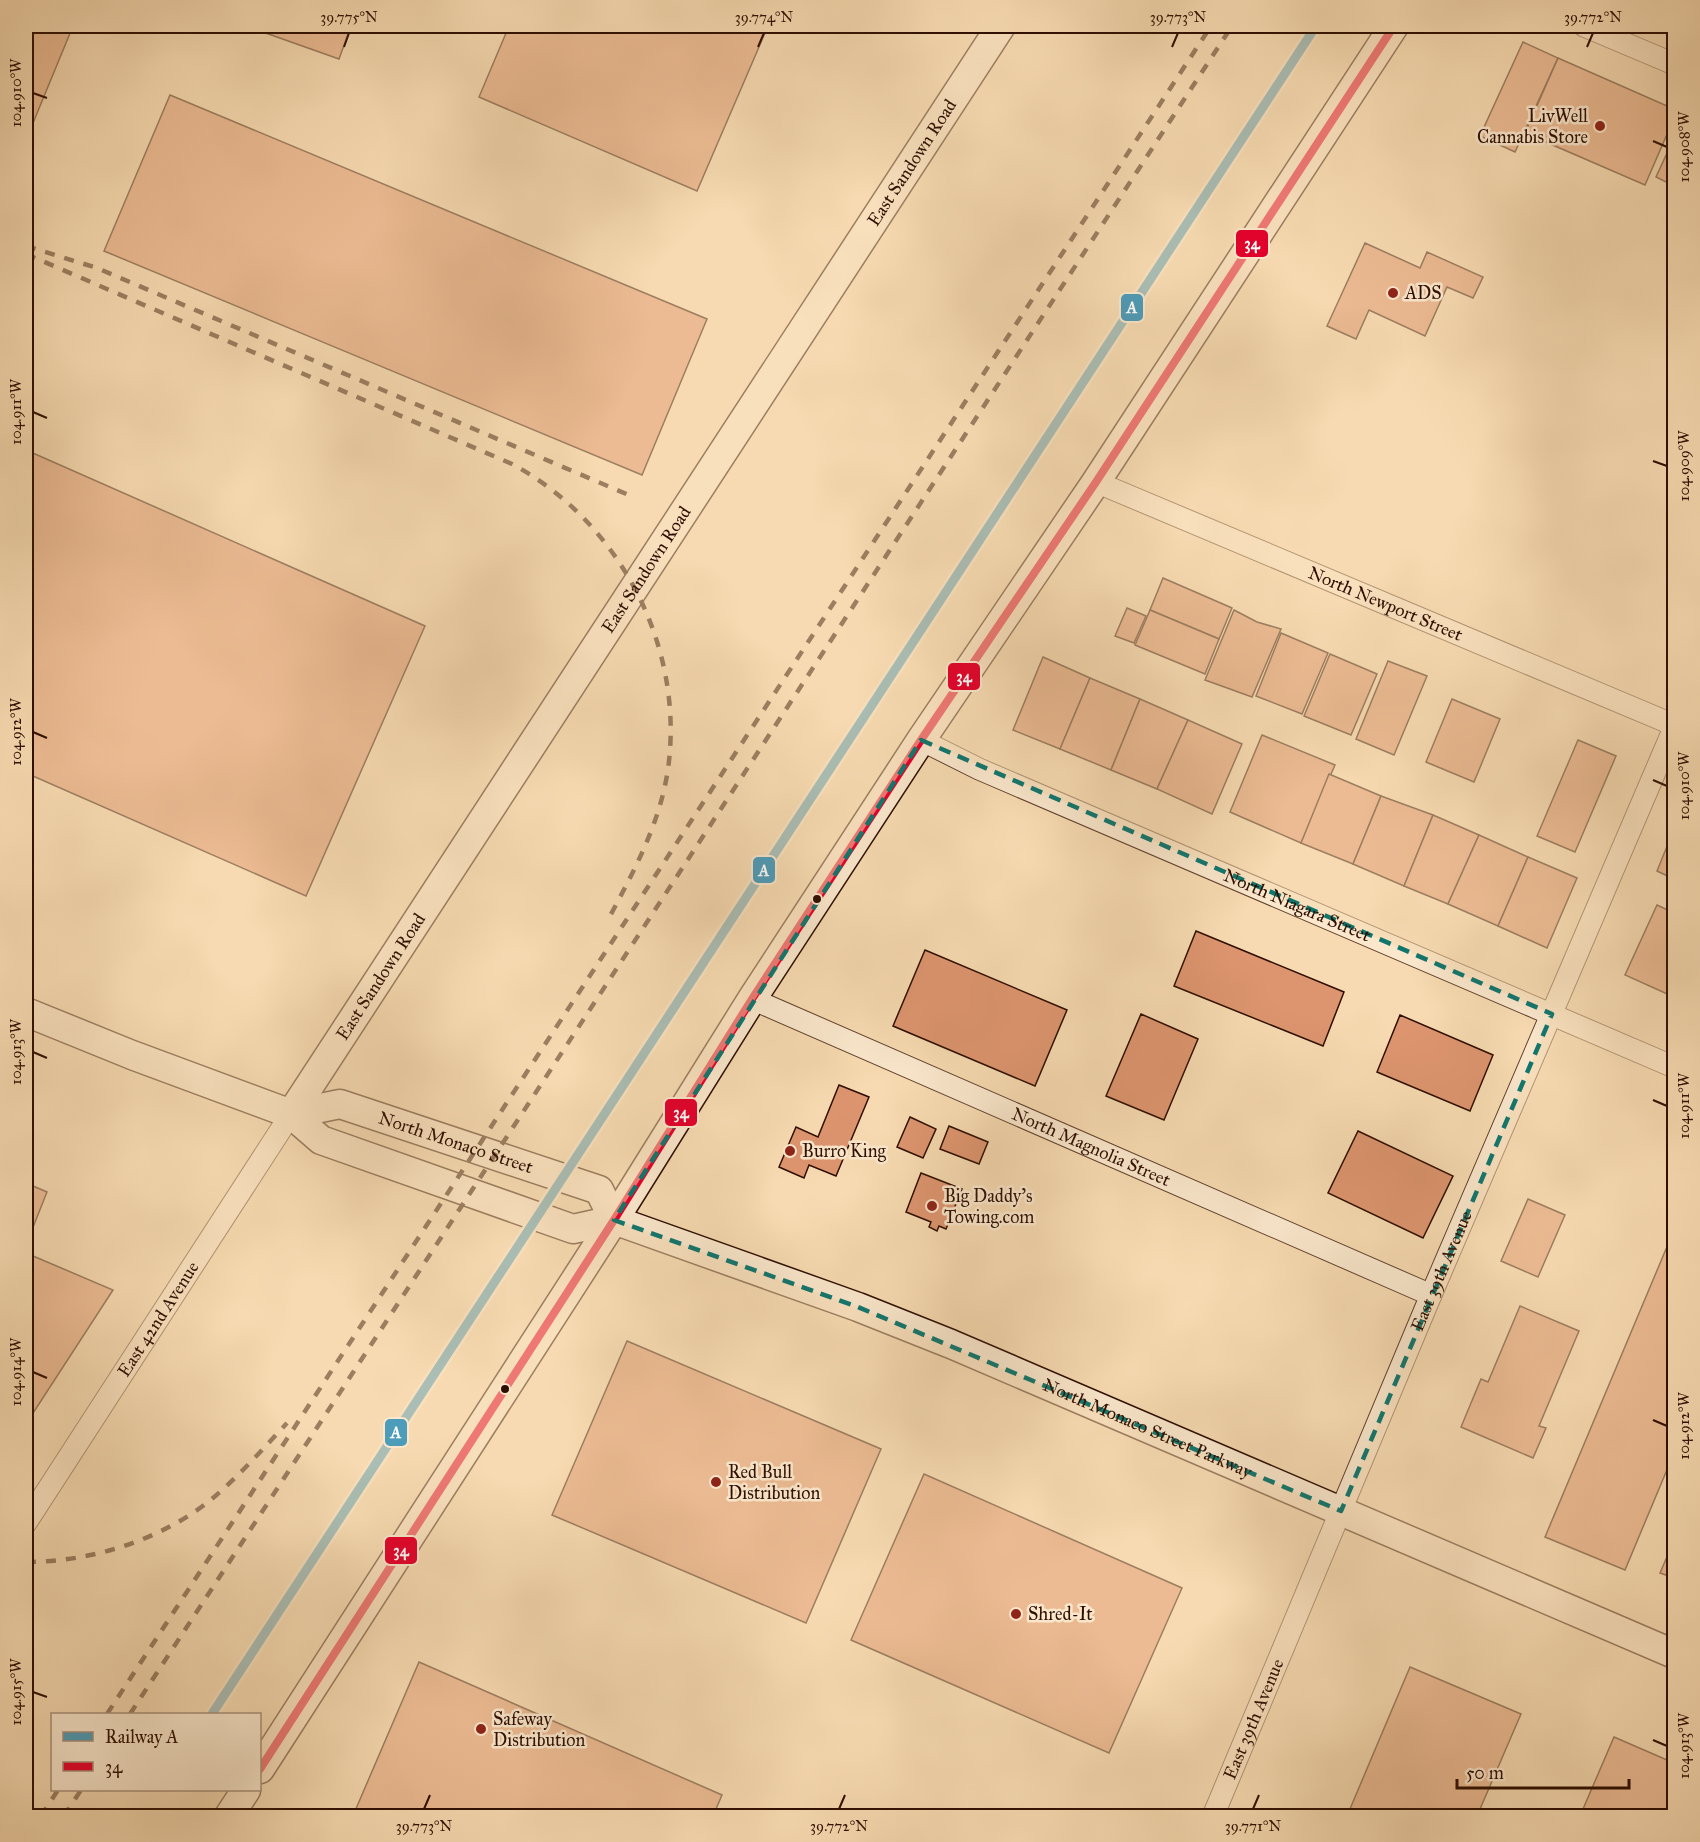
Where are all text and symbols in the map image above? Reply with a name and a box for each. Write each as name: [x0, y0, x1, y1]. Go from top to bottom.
text: 39.775°N: [320, 8, 378, 26]
text: 39.774°N: [735, 8, 793, 26]
text: 39.773°N: [1150, 8, 1206, 26]
text: 39.772°N: [1564, 8, 1622, 26]
text: 104.910°W: [7, 58, 25, 127]
street label: East Sandown Road: [862, 95, 961, 230]
place label: LivWell Cannabis Store: [1477, 105, 1588, 148]
text: 104.908°W: [1675, 111, 1693, 182]
marker: LivWell Cannabis Store: [1593, 119, 1607, 133]
line badge: 34: [1235, 229, 1269, 258]
text: 34: [1244, 234, 1261, 254]
place label: ADS: [1404, 282, 1442, 304]
marker: ADS: [1386, 286, 1400, 300]
line badge: A: [1120, 293, 1144, 322]
text: A: [1126, 298, 1138, 317]
text: 104.911°W: [7, 378, 25, 445]
text: 104.909°W: [1675, 430, 1693, 501]
street label: East Sandown Road: [597, 502, 696, 637]
street label: North Newport Street: [1305, 562, 1467, 646]
line badge: 34: [947, 662, 981, 691]
text: 34: [956, 667, 973, 687]
text: 104.912°W: [7, 698, 25, 766]
text: 104.910°W: [1675, 751, 1693, 820]
line badge: A: [752, 856, 776, 884]
text: A: [758, 861, 770, 880]
street label: North Niagara Street: [1220, 864, 1375, 947]
unlabelled marker: [811, 893, 823, 905]
street label: East Sandown Road: [331, 909, 430, 1044]
text: 104.913°W: [7, 1018, 25, 1085]
text: 104.911°W: [1675, 1072, 1693, 1139]
line badge: 34: [664, 1098, 698, 1127]
text: 34: [673, 1103, 690, 1123]
street label: North Magnolia Street: [1009, 1103, 1174, 1191]
street label: North Monaco Street: [376, 1107, 536, 1179]
place label: Burro King: [802, 1140, 886, 1163]
marker: Burro King: [783, 1144, 797, 1158]
place label: Big Daddy's Towing.com: [944, 1185, 1034, 1229]
marker: Big Daddy's Towing.com: [925, 1199, 939, 1213]
street label: East 39th Avenue: [1406, 1207, 1477, 1334]
street label: East 42nd Avenue: [113, 1257, 204, 1381]
text: 104.914°W: [7, 1337, 25, 1406]
street label: North Monaco Street Parkway: [1040, 1374, 1256, 1483]
unlabelled marker: [499, 1383, 511, 1395]
text: 104.912°W: [1675, 1392, 1693, 1460]
line badge: A: [384, 1418, 408, 1447]
text: A: [390, 1423, 402, 1442]
place label: Red Bull Distribution: [728, 1461, 820, 1504]
marker: Red Bull Distribution: [709, 1475, 723, 1489]
line badge: 34: [384, 1536, 418, 1565]
text: 34: [393, 1541, 410, 1561]
place label: Shred-It: [1028, 1603, 1093, 1625]
marker: Shred-It: [1009, 1607, 1023, 1621]
street label: East 39th Avenue: [1219, 1656, 1288, 1783]
text: 104.915°W: [7, 1658, 25, 1725]
place label: Safeway Distribution: [493, 1708, 585, 1751]
text: 104.913°W: [1675, 1712, 1693, 1779]
legend: [51, 1713, 261, 1791]
marker: Safeway Distribution: [474, 1722, 488, 1736]
text: Railway A: [105, 1726, 178, 1748]
scale bar: [1457, 1752, 1630, 1790]
text: 34: [105, 1756, 123, 1778]
text: 50 m: [1466, 1762, 1504, 1784]
text: 39.773°N: [396, 1817, 452, 1835]
text: 39.772°N: [810, 1817, 868, 1835]
text: 39.771°N: [1225, 1817, 1281, 1835]

